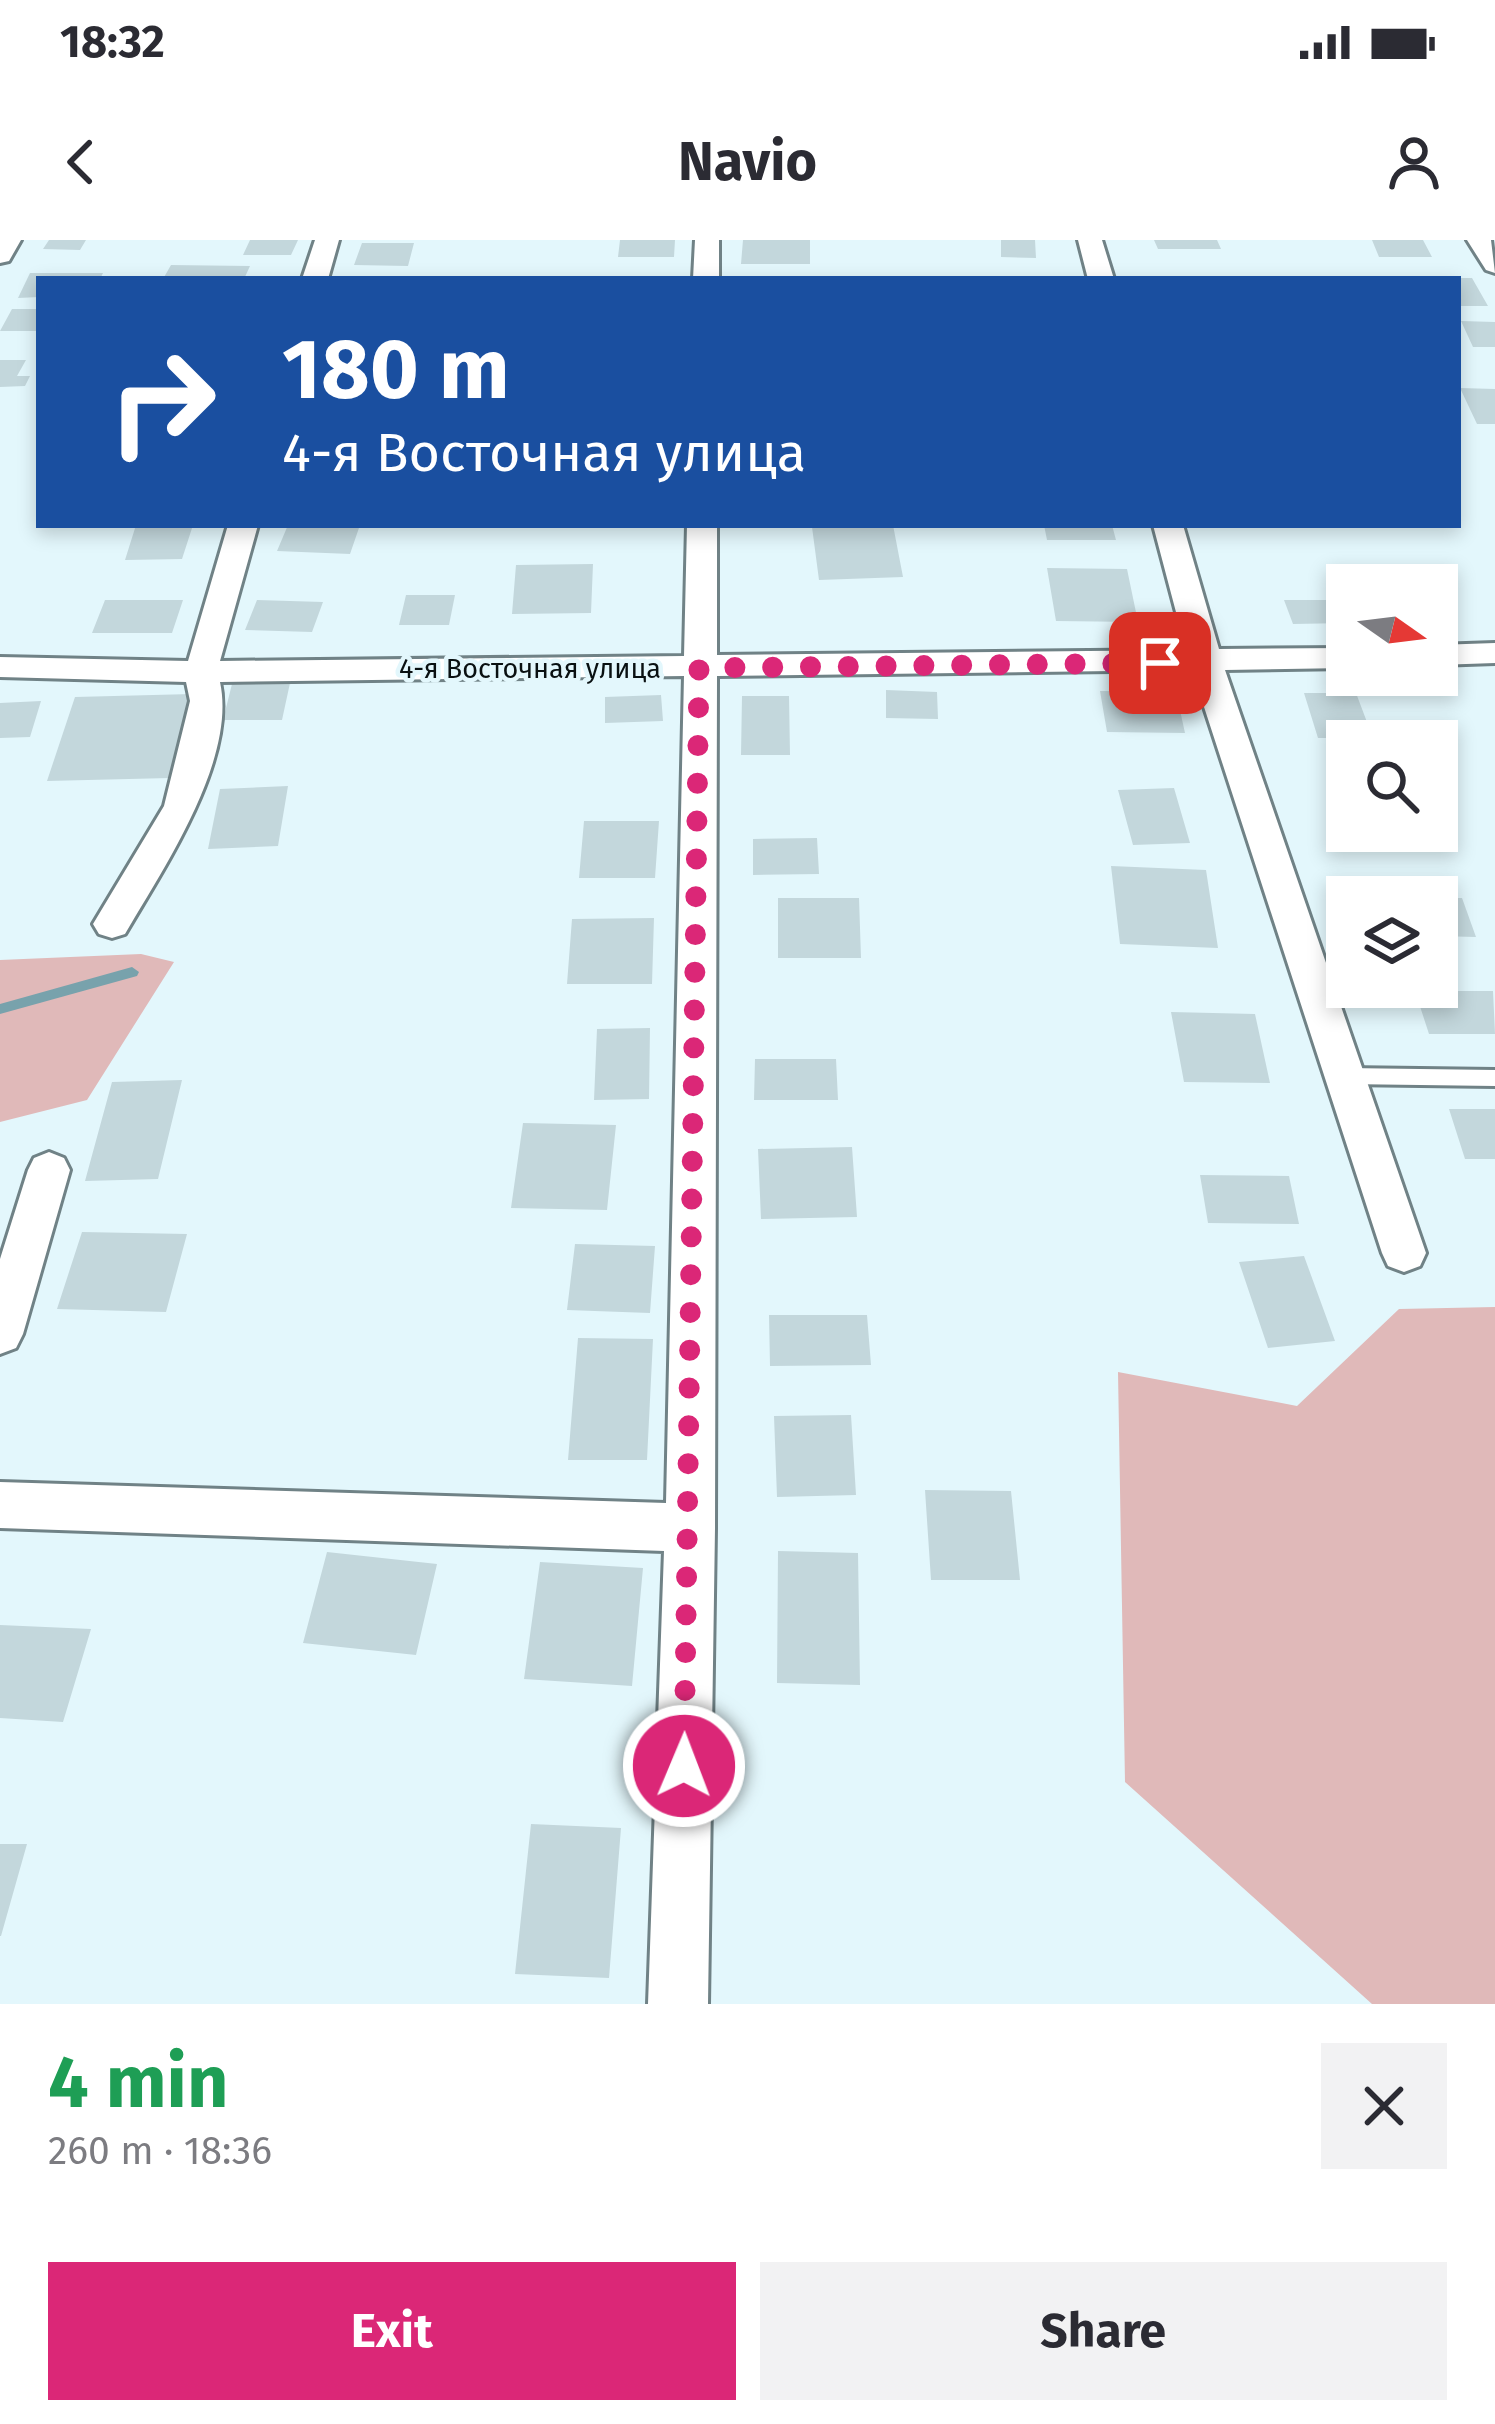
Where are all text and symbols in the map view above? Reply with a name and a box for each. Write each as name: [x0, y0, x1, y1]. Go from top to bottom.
text: 18:32: [60, 15, 165, 69]
icon: back: [48, 129, 114, 195]
icon: person: [1381, 129, 1447, 195]
text: Navio: [678, 130, 817, 194]
text: 180 m: [282, 319, 510, 420]
icon: right: [84, 324, 240, 480]
text: 4-я Восточная улица: [282, 421, 806, 485]
north arrow: [1326, 564, 1458, 696]
map controls: [1326, 564, 1458, 1008]
pin: [1109, 612, 1211, 714]
icon: arrive: [1127, 630, 1193, 696]
street label: 4-я Восточная улица: [399, 653, 661, 685]
button: search: [1326, 720, 1458, 852]
button: layers: [1326, 876, 1458, 1008]
position arrow: [621, 1703, 747, 1829]
text: 4 min: [48, 2040, 228, 2126]
button: close: [1321, 2043, 1447, 2169]
text: 260 m · 18:36: [48, 2128, 272, 2174]
button: Exit: [48, 2262, 736, 2400]
button: Share: [760, 2262, 1447, 2400]

